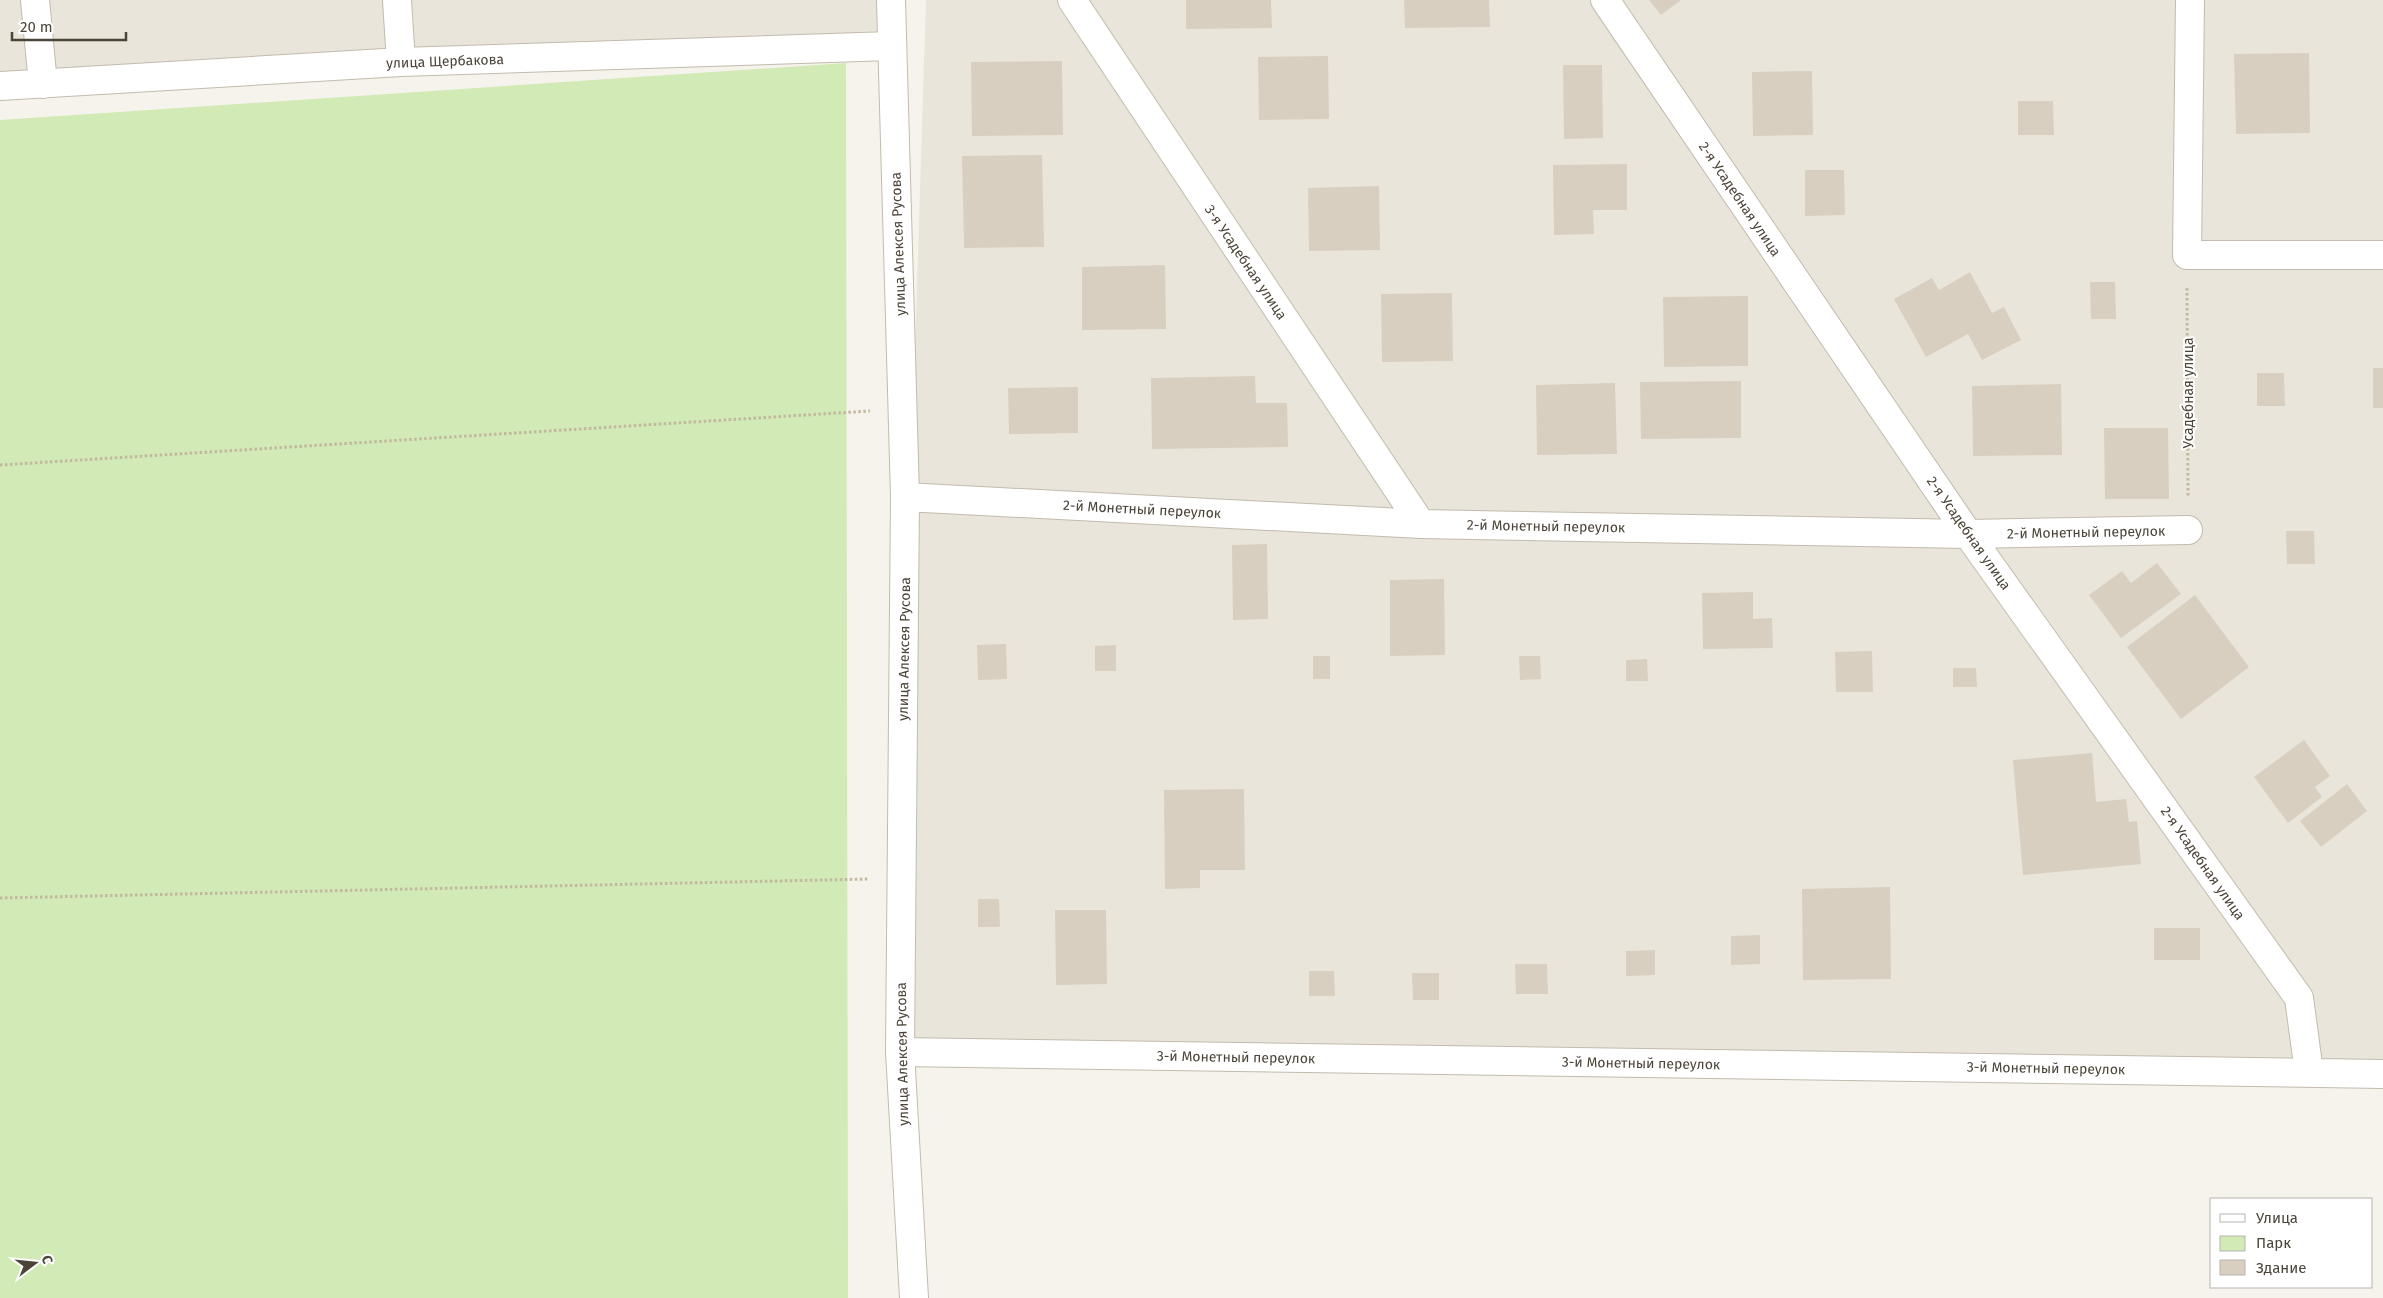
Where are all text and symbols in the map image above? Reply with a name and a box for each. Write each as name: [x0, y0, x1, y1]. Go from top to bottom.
scale bar: [12, 10, 126, 42]
text: 20 m: [20, 18, 53, 36]
street label: улица Щербакова: [386, 51, 504, 72]
street label: 2-я Усадебная улица: [1695, 139, 1784, 260]
street label: улица Алексея Русова: [887, 172, 910, 316]
street label: 3-я Усадебная улица: [1201, 202, 1290, 323]
street label: Усадебная улица: [2180, 337, 2197, 449]
street label: 2-я Усадебная улица: [1923, 473, 2014, 593]
street label: 2-й Монетный переулок: [1062, 497, 1222, 522]
street label: 2-й Монетный переулок: [1467, 517, 1626, 536]
street label: 2-й Монетный переулок: [2007, 523, 2166, 542]
street label: улица Алексея Русова: [895, 577, 914, 721]
street label: 2-я Усадебная улица: [2157, 803, 2248, 923]
street label: улица Алексея Русова: [893, 982, 912, 1126]
street label: 3-й Монетный переулок: [1157, 1048, 1316, 1067]
street label: 3-й Монетный переулок: [1562, 1054, 1721, 1073]
street label: 3-й Монетный переулок: [1967, 1059, 2126, 1078]
legend: [2210, 1198, 2373, 1288]
text: Улица: [2256, 1209, 2298, 1227]
text: Парк: [2256, 1234, 2291, 1252]
north arrow: [10, 1238, 60, 1288]
text: С: [38, 1253, 56, 1266]
text: Здание: [2256, 1259, 2306, 1277]

